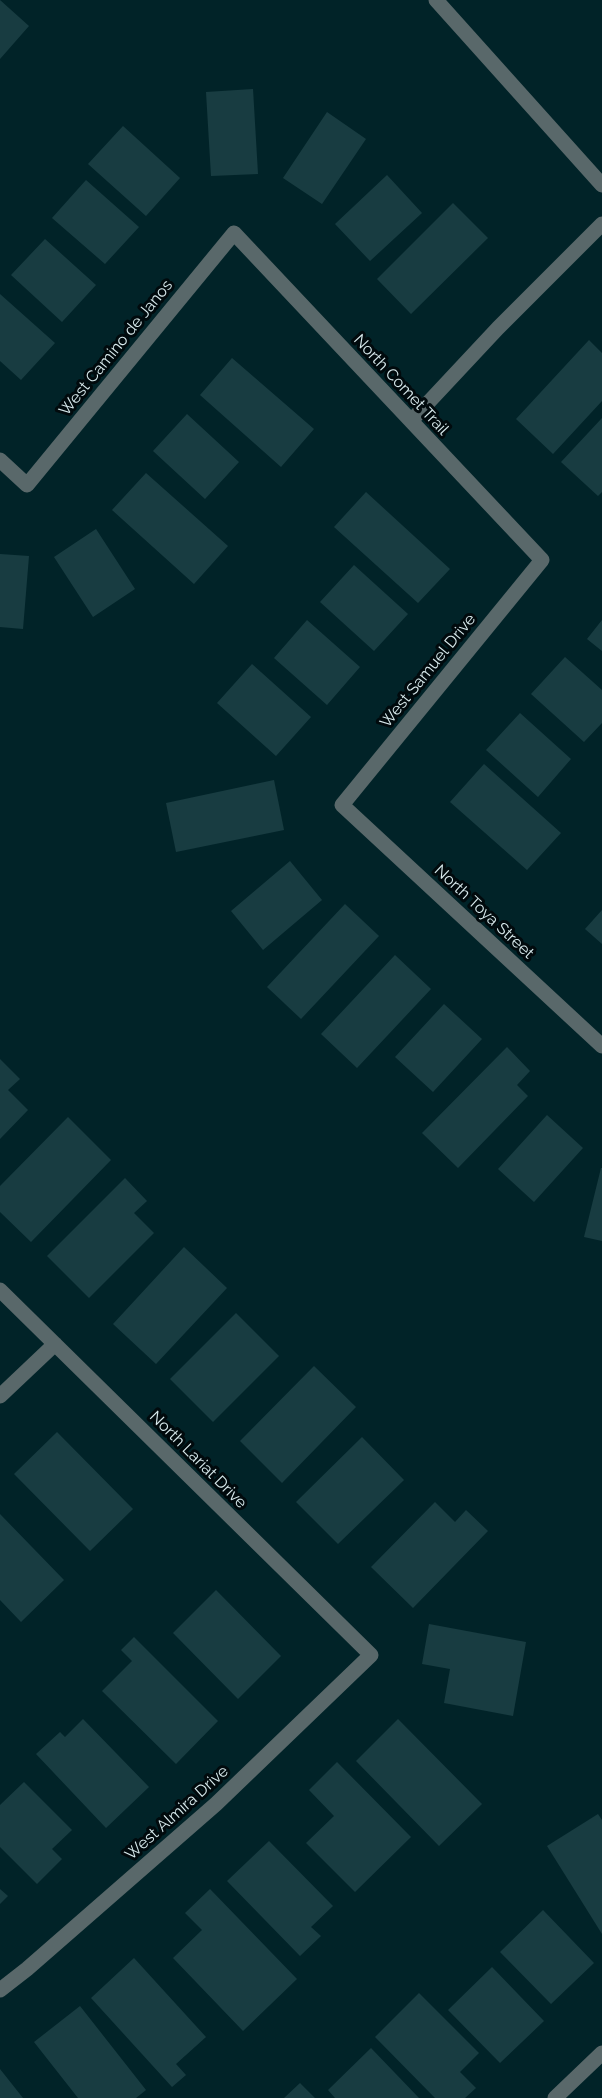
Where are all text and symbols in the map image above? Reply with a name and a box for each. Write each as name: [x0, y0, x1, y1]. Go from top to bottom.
street label: West Camino de Janos: [55, 276, 177, 420]
street label: North Comet Trail: [349, 331, 453, 439]
street label: West Samuel Drive: [376, 610, 480, 732]
street label: North Toya Street: [430, 861, 538, 963]
street label: North Lariat Drive: [145, 1407, 251, 1513]
street label: West Almira Drive: [121, 1762, 233, 1864]

